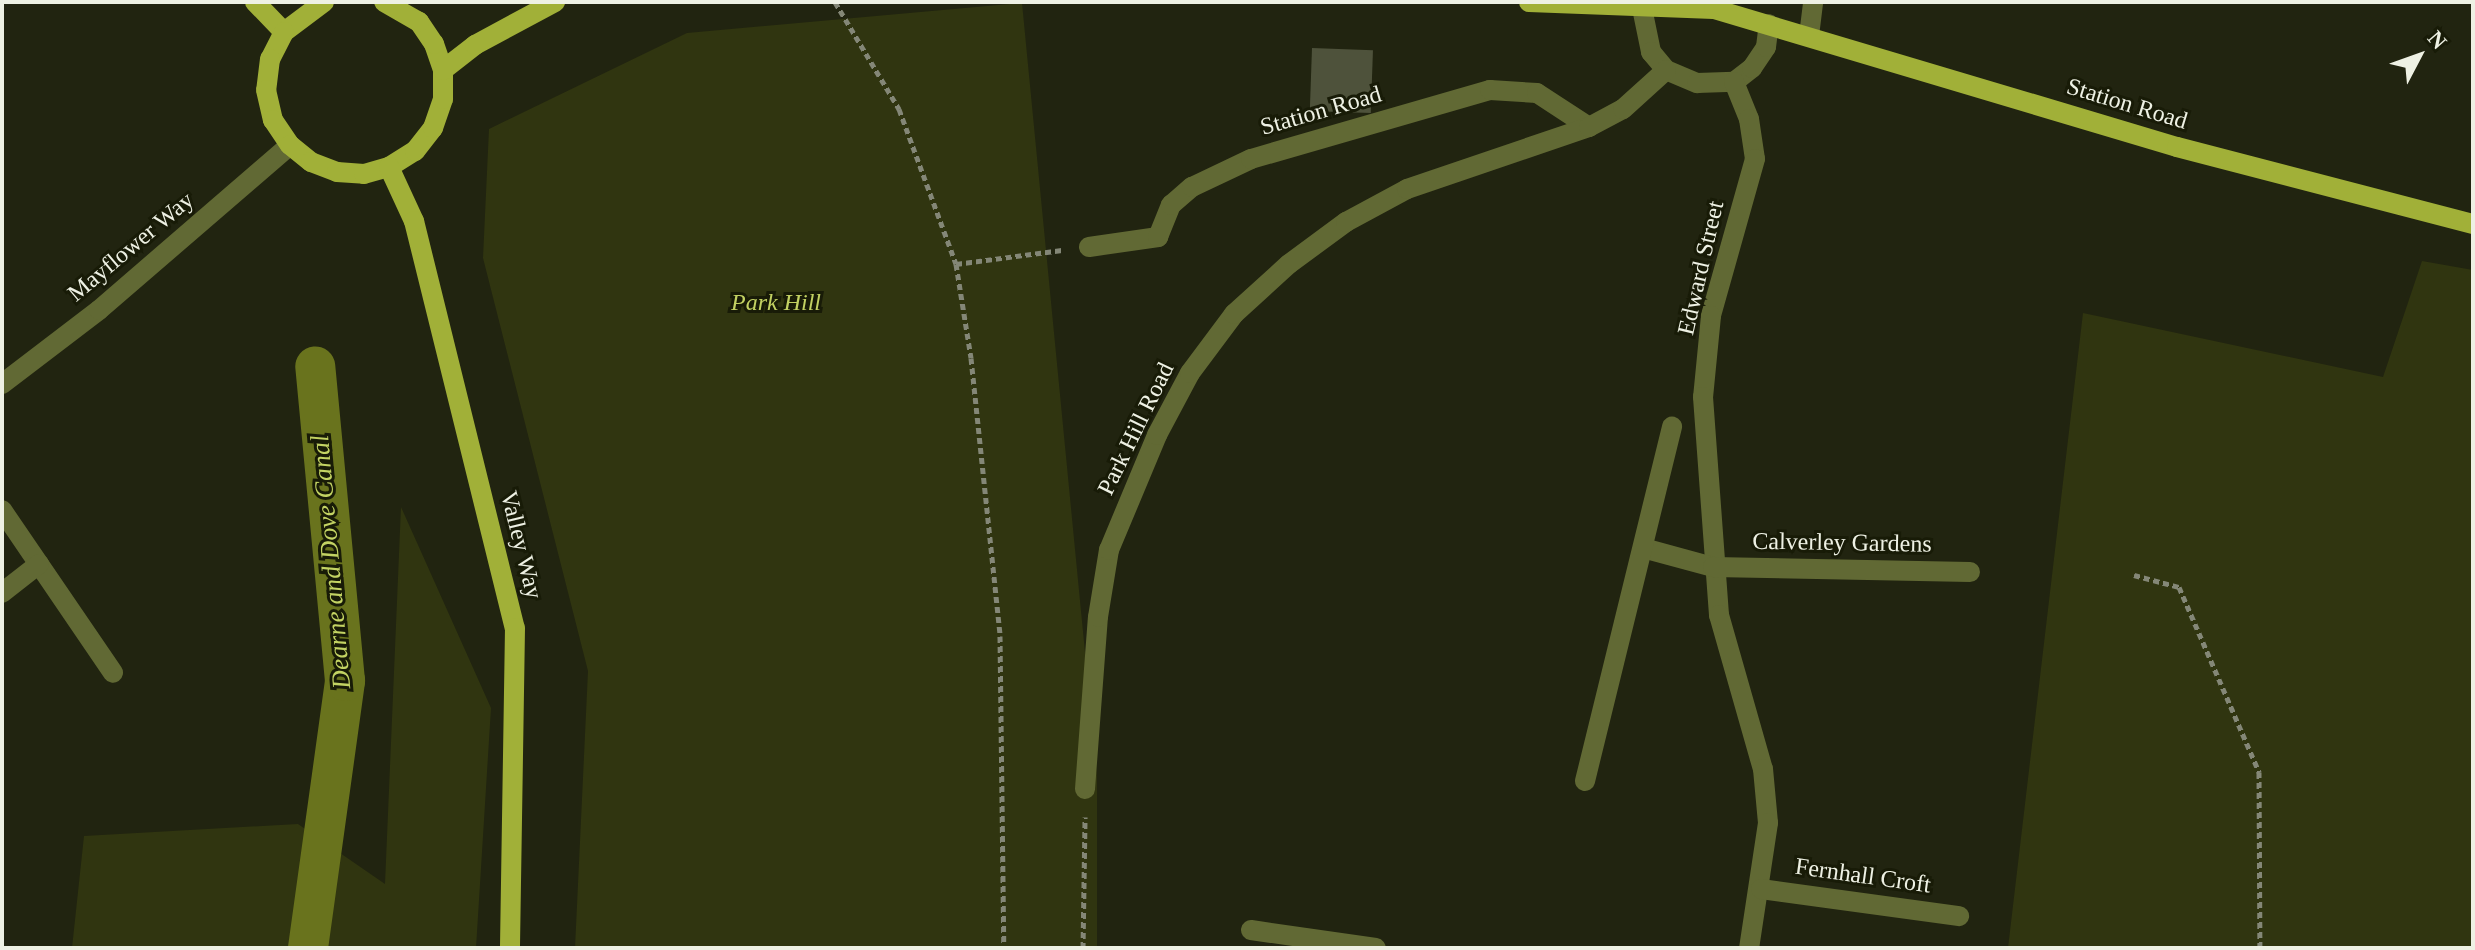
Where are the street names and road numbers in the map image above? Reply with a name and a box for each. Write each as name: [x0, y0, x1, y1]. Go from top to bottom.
street label: Station Road: [2063, 72, 2191, 136]
street label: Station Road: [1257, 80, 1385, 142]
street label: Mayflower Way: [62, 186, 200, 308]
street label: Edward Street: [1672, 198, 1730, 338]
street label: Park Hill Road: [1091, 358, 1181, 500]
street label: Valley Way: [494, 488, 548, 602]
street label: Calverley Gardens: [1752, 527, 1932, 559]
street label: Fernhall Croft: [1793, 852, 1933, 900]

